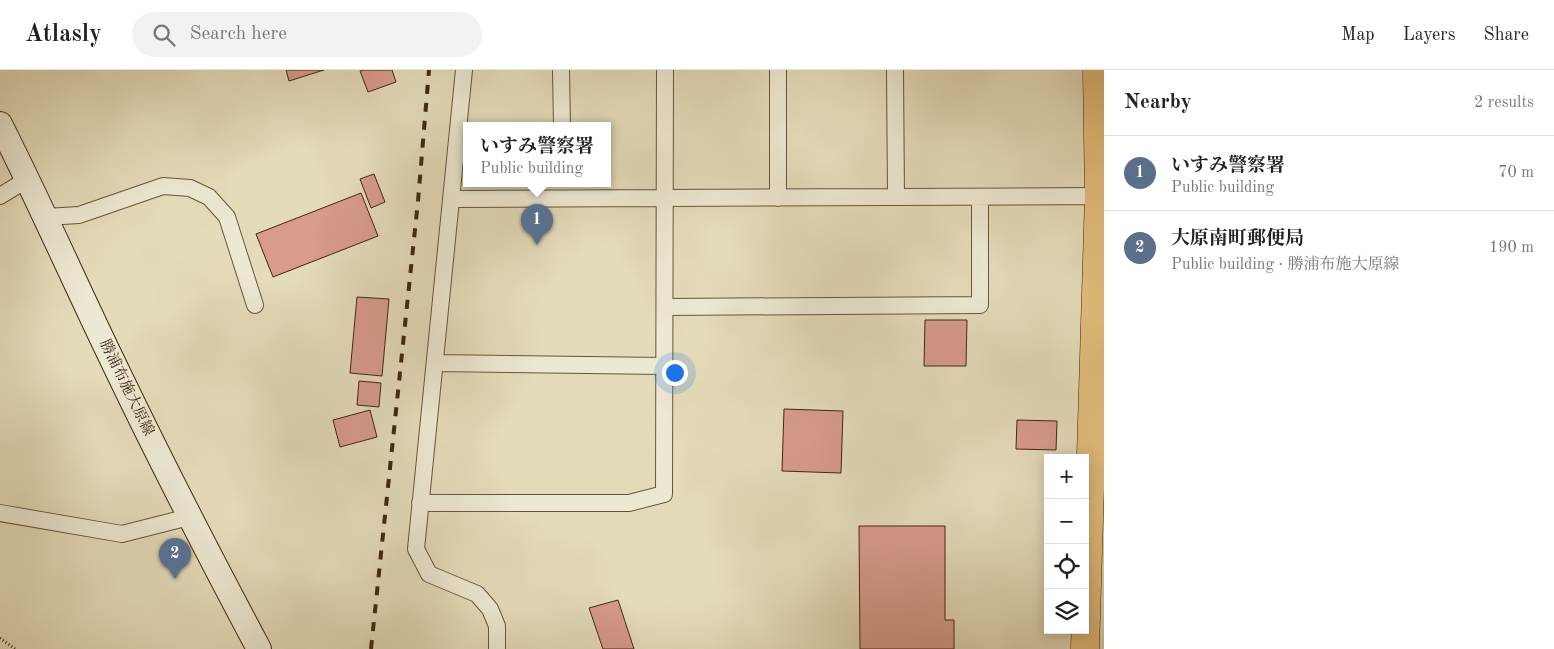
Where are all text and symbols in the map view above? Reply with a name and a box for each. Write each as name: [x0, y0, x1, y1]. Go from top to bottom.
search box: [132, 12, 482, 57]
icon: search: [150, 21, 178, 49]
text: Atlasly: [25, 23, 102, 47]
text: Search here: [190, 25, 287, 44]
text: Map: [1341, 26, 1375, 44]
text: Layers: [1403, 26, 1455, 44]
text: Share: [1483, 26, 1529, 44]
text: Nearby: [1124, 92, 1192, 113]
text: 2 results: [1474, 95, 1534, 111]
popup: [463, 122, 611, 187]
text: いすみ警察署: [480, 138, 594, 157]
text: いすみ警察署: [1171, 157, 1285, 176]
text: Public building: [480, 161, 583, 177]
text: 1: [1135, 165, 1145, 181]
text: 70 m: [1498, 165, 1534, 181]
text: Public building: [1171, 180, 1274, 196]
pin: 1: [521, 204, 553, 245]
text: 大原南町郵便局: [1171, 230, 1304, 249]
text: 2: [1135, 240, 1145, 256]
text: 190 m: [1489, 240, 1534, 256]
text: Public building · 勝浦布施大原線: [1171, 257, 1399, 273]
street label: 勝浦布施大原線: [96, 337, 158, 438]
your location: [662, 360, 688, 386]
map controls: [1044, 454, 1089, 634]
button: +: [1044, 454, 1089, 499]
button: −: [1044, 499, 1089, 544]
pin: 2: [159, 538, 191, 579]
button: locate: [1044, 544, 1089, 589]
button: layers: [1044, 589, 1089, 634]

